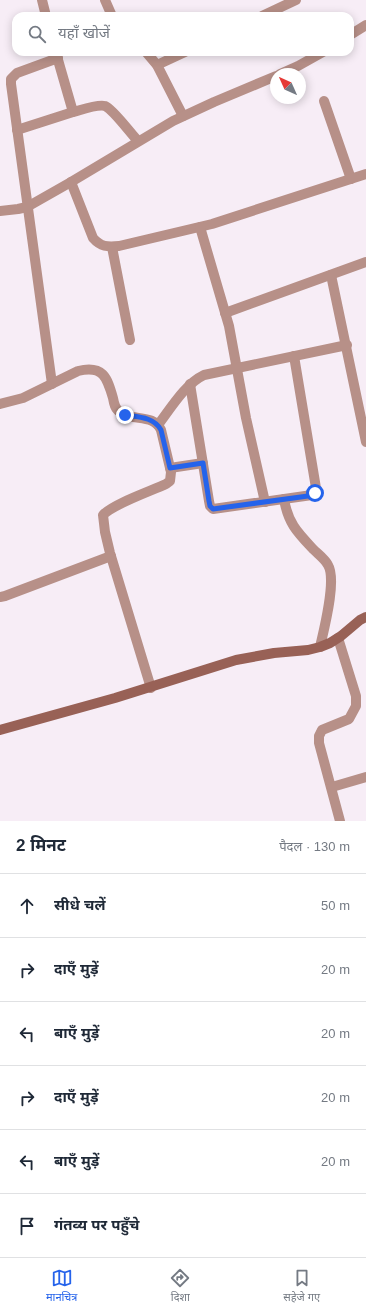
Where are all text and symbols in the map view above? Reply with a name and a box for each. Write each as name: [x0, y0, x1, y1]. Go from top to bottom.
search box: [12, 12, 354, 56]
icon: search: [26, 23, 48, 45]
text: यहाँ खोजें: [58, 24, 110, 41]
north arrow: [270, 68, 306, 104]
route end: [116, 406, 134, 424]
route start: [306, 484, 324, 502]
text: 2 मिनट: [16, 836, 66, 855]
text: पैदल · 130 m: [279, 839, 350, 854]
icon: ahead: [16, 895, 38, 917]
text: सीधे चलें: [54, 896, 105, 913]
text: 50 m: [321, 898, 350, 913]
icon: right: [16, 959, 38, 981]
text: दाएँ मुड़ें: [54, 960, 98, 977]
text: 20 m: [321, 962, 350, 977]
icon: left: [16, 1023, 38, 1045]
text: बाएँ मुड़ें: [54, 1024, 99, 1041]
text: 20 m: [321, 1026, 350, 1041]
icon: right: [16, 1087, 38, 1109]
text: दाएँ मुड़ें: [54, 1088, 98, 1105]
text: 20 m: [321, 1090, 350, 1105]
icon: left: [16, 1151, 38, 1173]
text: बाएँ मुड़ें: [54, 1152, 99, 1169]
text: 20 m: [321, 1154, 350, 1169]
icon: arrive: [16, 1215, 38, 1237]
text: गंतव्य पर पहुँचे: [54, 1216, 139, 1233]
tab: मानचित्र: [46, 1267, 77, 1305]
tab: दिशा: [169, 1267, 191, 1305]
tab: सहेजे गए: [283, 1267, 320, 1305]

